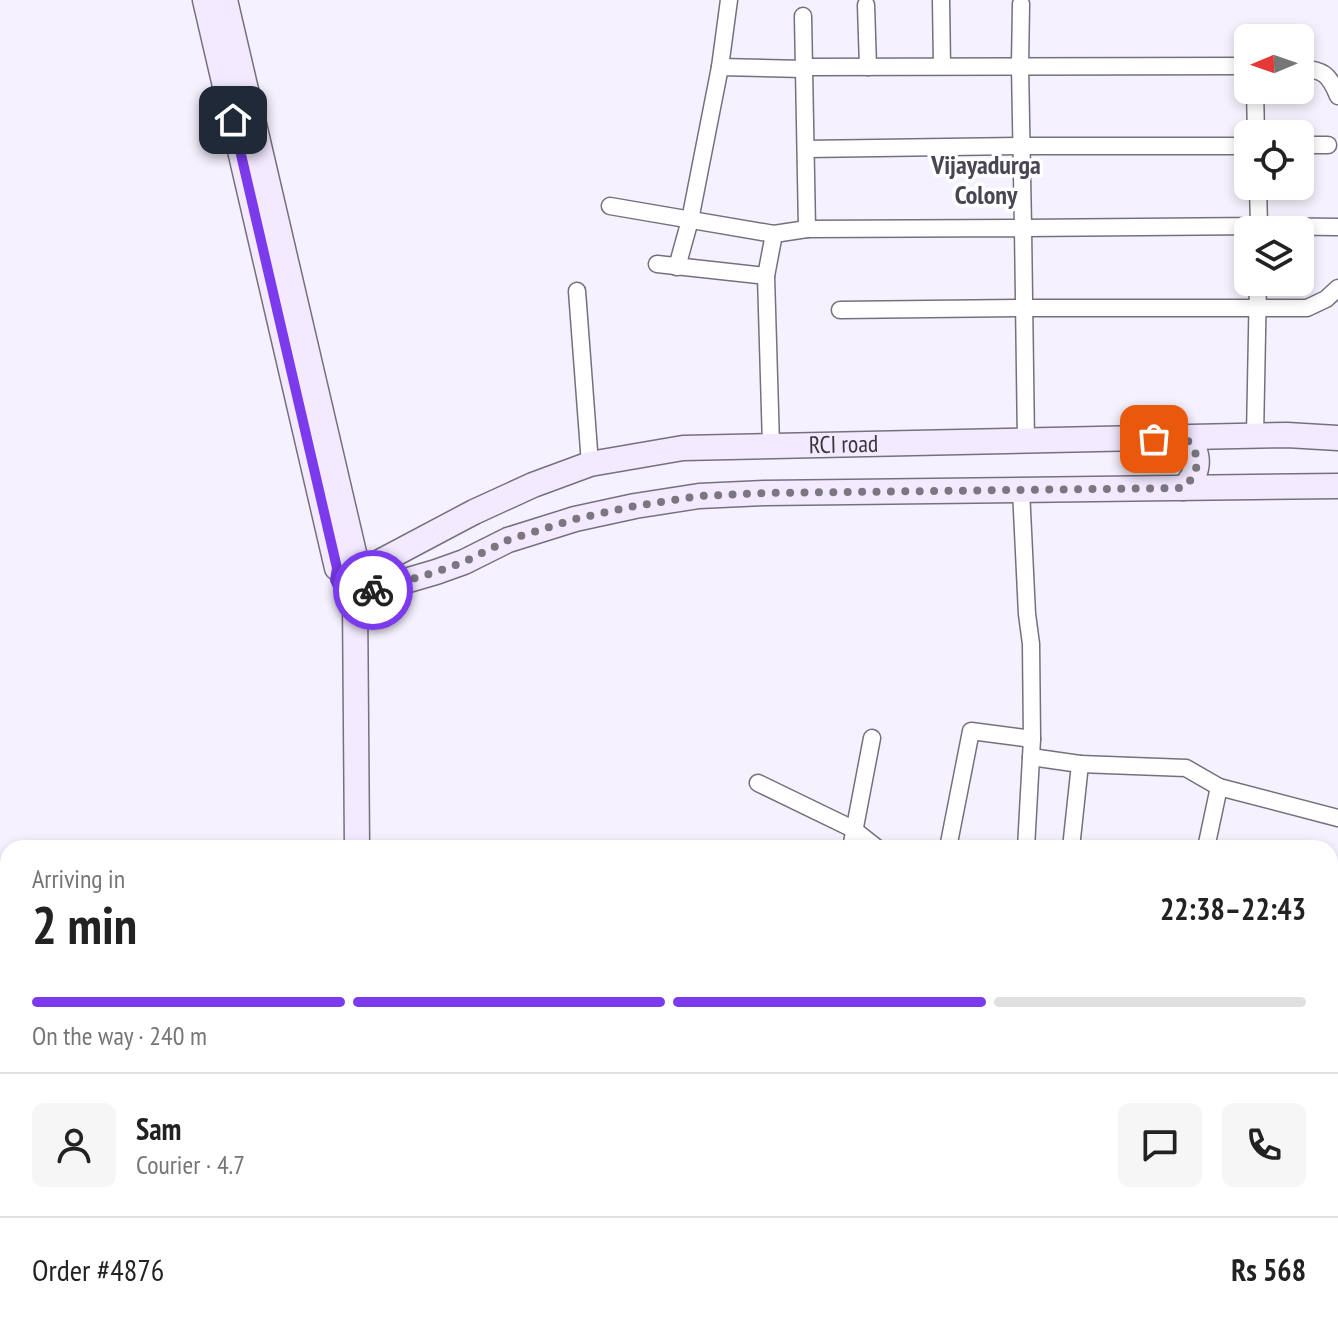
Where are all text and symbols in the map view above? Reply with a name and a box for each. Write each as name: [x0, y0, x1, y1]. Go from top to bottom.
north arrow: [1234, 24, 1314, 104]
map controls: [1234, 24, 1314, 296]
pin: [199, 86, 267, 154]
icon: home: [211, 98, 255, 142]
button: locate: [1234, 120, 1314, 200]
district label: Vijayadurga Colony: [930, 148, 1041, 211]
button: layers: [1234, 216, 1314, 296]
pin: [1120, 405, 1188, 473]
icon: bag: [1132, 417, 1176, 461]
street label: RCI road: [808, 428, 879, 460]
courier: [333, 550, 413, 630]
icon: bike: [351, 568, 395, 612]
text: Arriving in: [32, 862, 125, 895]
text: 22:38–22:43: [1160, 889, 1306, 928]
text: 2 min: [32, 891, 137, 958]
text: On the way · 240 m: [32, 1019, 207, 1052]
button: person: [32, 1103, 116, 1187]
button: chat: [1118, 1103, 1202, 1187]
button: phone: [1222, 1103, 1306, 1187]
text: Sam: [136, 1109, 181, 1148]
text: Courier · 4.7: [136, 1148, 245, 1181]
text: Order #4876: [32, 1250, 164, 1289]
text: Rs 568: [1231, 1250, 1306, 1289]

